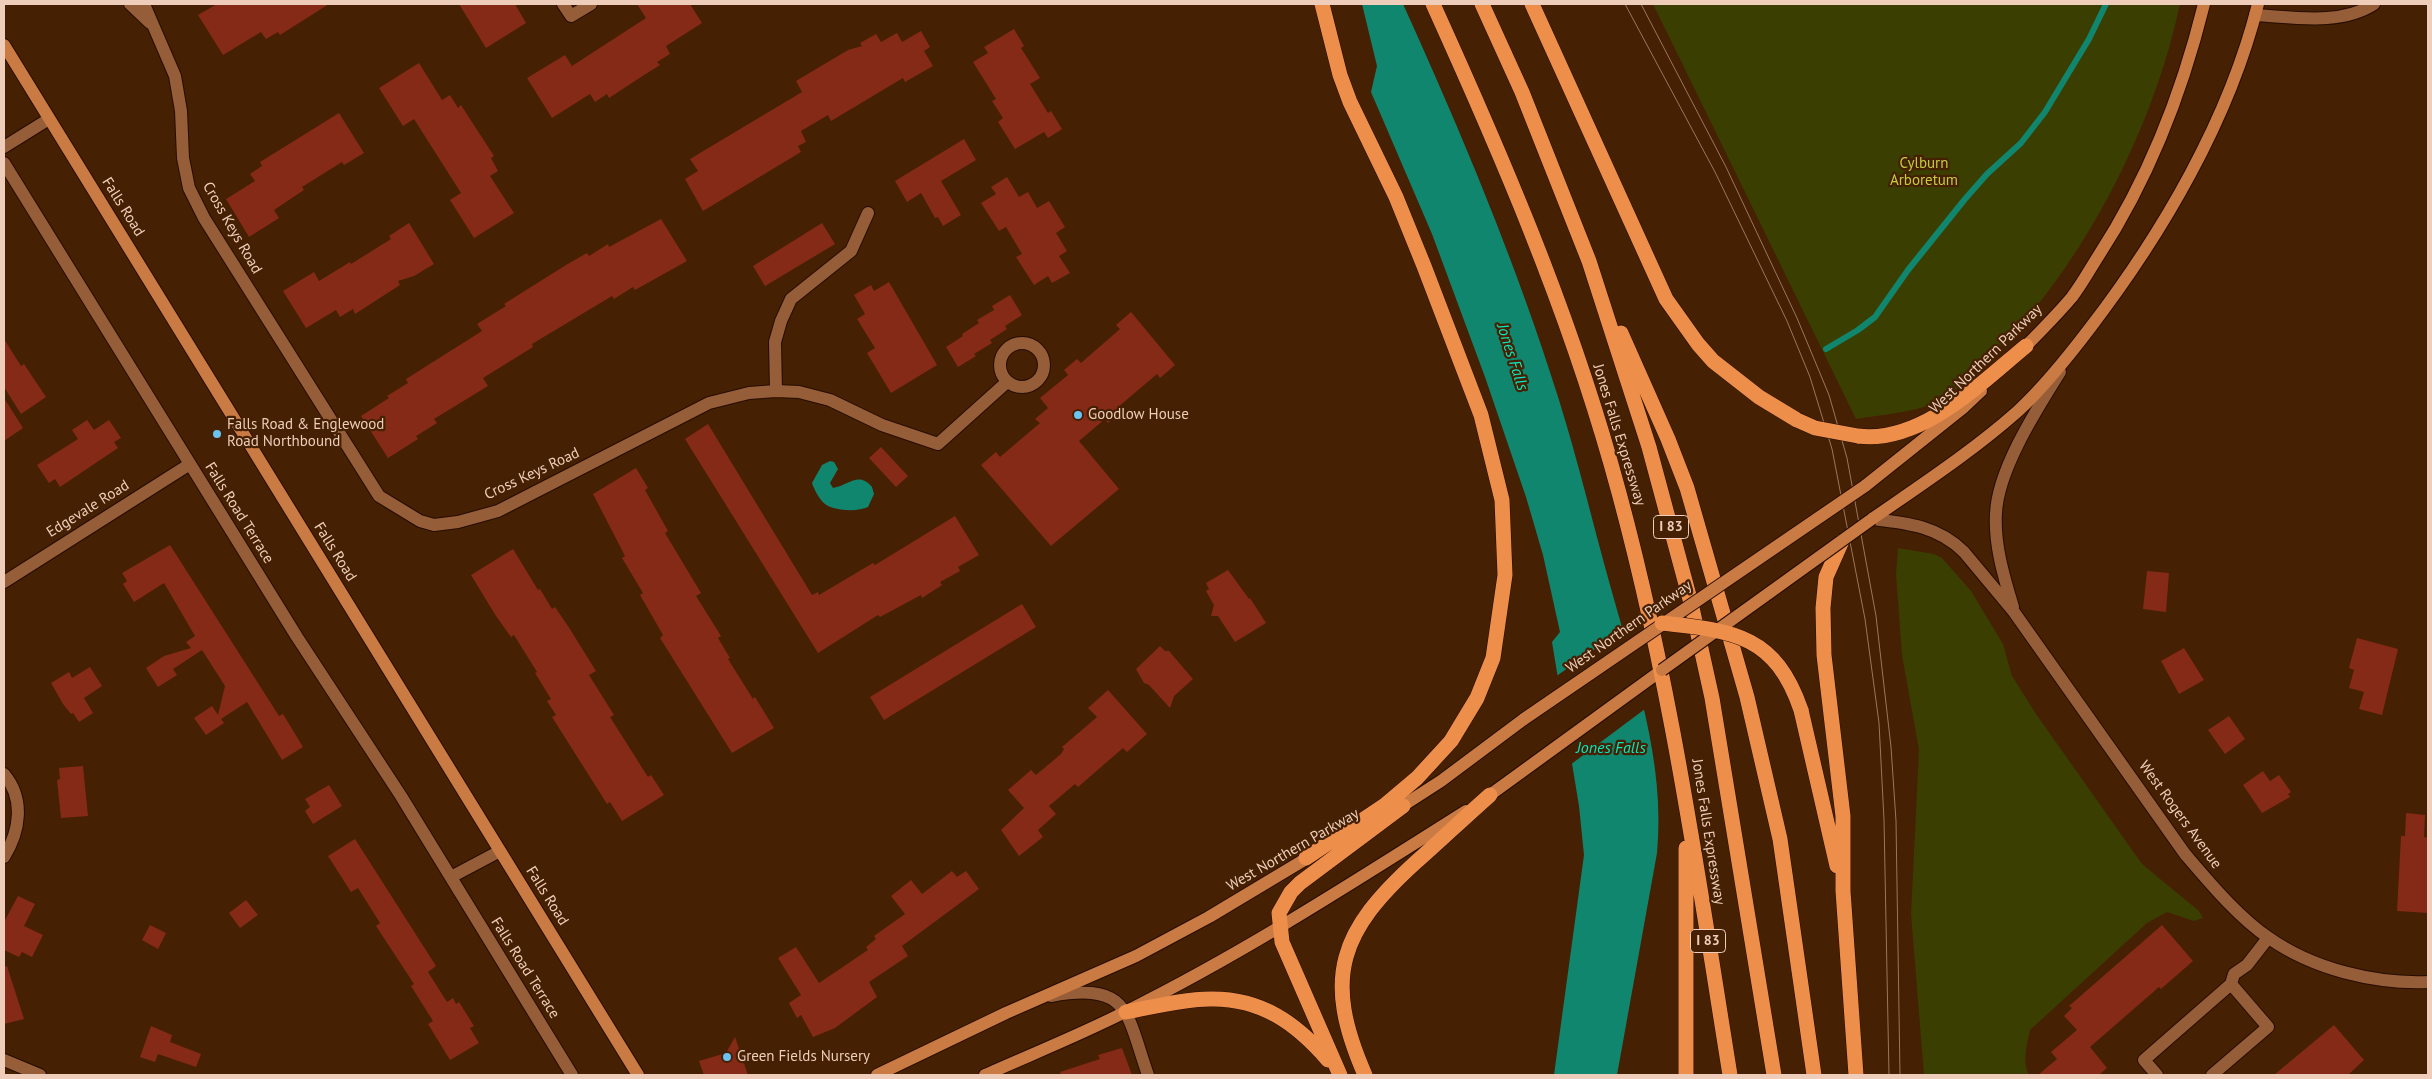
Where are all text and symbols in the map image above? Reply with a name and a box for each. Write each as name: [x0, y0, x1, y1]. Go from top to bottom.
park label: Cylburn Arboretum: [1890, 155, 1958, 190]
street label: Falls Road: [98, 174, 148, 240]
street label: Cross Keys Road: [198, 179, 266, 277]
street label: West Northern Parkway: [1926, 301, 2046, 417]
water label: Jones Falls: [1492, 321, 1532, 393]
street label: Jones Falls Expressway: [1589, 362, 1649, 508]
place label: Goodlow House: [1088, 406, 1189, 424]
marker: Goodlow House: [1072, 409, 1084, 421]
place label: Falls Road & Englewood Road Northbound: [227, 416, 384, 451]
marker: Falls Road & Englewood Road Northbound: [211, 428, 223, 440]
street label: Cross Keys Road: [482, 444, 582, 504]
street label: Falls Road Terrace: [201, 459, 277, 567]
street label: Edgevale Road: [43, 476, 133, 542]
road number: I 83: [1654, 516, 1688, 538]
street label: Falls Road: [310, 519, 360, 585]
street label: West Northern Parkway: [1562, 577, 1696, 677]
water label: Jones Falls: [1576, 738, 1646, 758]
street label: Jones Falls Expressway: [1688, 758, 1728, 906]
street label: West Rogers Avenue: [2135, 758, 2225, 872]
street label: West Northern Parkway: [1224, 805, 1362, 895]
street label: Falls Road: [522, 863, 572, 929]
street label: Falls Road Terrace: [487, 914, 563, 1022]
road number: I 83: [1690, 929, 1726, 952]
place label: Green Fields Nursery: [737, 1048, 870, 1066]
marker: Green Fields Nursery: [721, 1051, 733, 1063]

